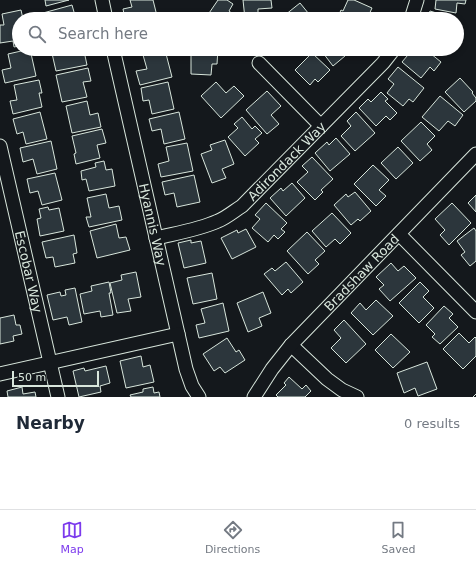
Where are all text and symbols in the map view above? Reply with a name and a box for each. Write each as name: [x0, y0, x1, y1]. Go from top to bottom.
search box: [12, 12, 464, 56]
icon: search: [26, 23, 48, 45]
text: Search here: [58, 25, 148, 43]
street label: Adirondack Way: [245, 119, 329, 204]
street label: Hyannis Way: [136, 182, 169, 268]
street label: Escobar Way: [12, 229, 45, 314]
street label: Bradshaw Road: [321, 231, 402, 314]
scale bar: [12, 369, 99, 388]
text: 50 m: [18, 371, 46, 384]
text: Nearby: [16, 413, 85, 433]
text: 0 results: [404, 416, 460, 431]
tab: Map: [61, 519, 84, 556]
tab: Directions: [205, 519, 260, 556]
tab: Saved: [381, 519, 415, 556]

